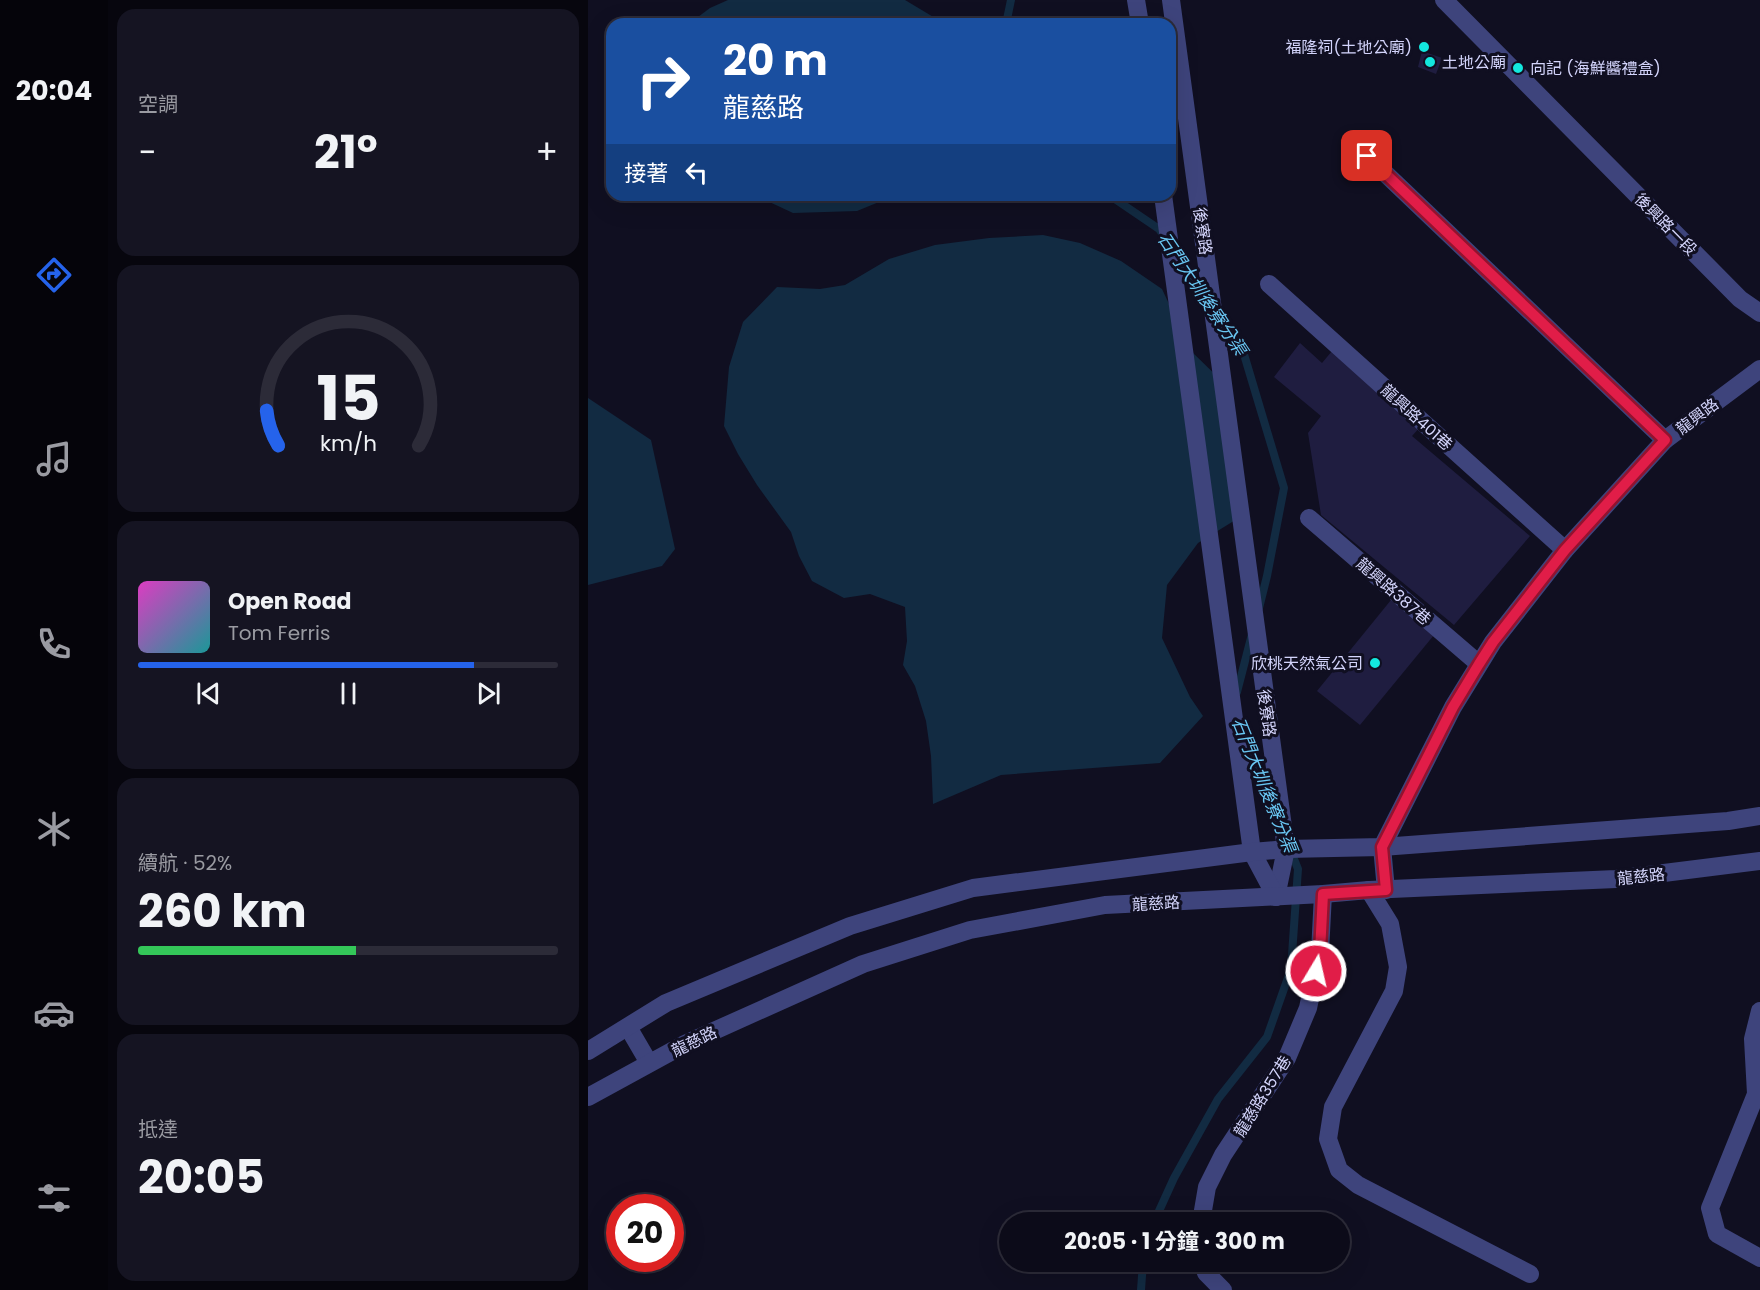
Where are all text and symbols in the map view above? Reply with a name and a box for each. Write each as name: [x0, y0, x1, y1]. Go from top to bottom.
text: 20 m: [723, 31, 828, 90]
place label: 福隆祠(土地公廟): [1285, 36, 1412, 59]
marker: 福隆祠(土地公廟): [1417, 40, 1431, 54]
icon: right: [624, 42, 702, 120]
place label: 土地公廟: [1442, 51, 1506, 74]
marker: 土地公廟: [1423, 55, 1437, 69]
place label: 向記 (海鮮醬禮盒): [1530, 57, 1661, 80]
marker: 向記 (海鮮醬禮盒): [1511, 61, 1525, 75]
text: 20:04: [16, 72, 92, 109]
text: 龍慈路: [723, 89, 804, 126]
text: 空調: [138, 90, 178, 118]
text: 21°: [314, 121, 378, 184]
text: −: [138, 129, 156, 176]
text: +: [535, 129, 558, 176]
pin: [1341, 130, 1392, 181]
icon: arrive: [1350, 139, 1383, 172]
icon: left: [680, 156, 713, 189]
text: 接著: [624, 158, 668, 189]
street label: 後興路一段: [1629, 188, 1702, 261]
street label: 後寮路: [1188, 206, 1217, 256]
water label: 石門大圳後寮分渠: [1152, 227, 1255, 363]
icon: directions: [33, 254, 75, 296]
text: 15: [316, 354, 380, 442]
street label: 龍興路401巷: [1376, 379, 1458, 456]
street label: 龍興路: [1671, 393, 1723, 440]
text: km/h: [319, 428, 377, 459]
icon: music: [33, 438, 75, 480]
street label: 龍興路387巷: [1351, 552, 1436, 630]
text: Open Road: [228, 586, 352, 617]
text: Tom Ferris: [228, 619, 330, 647]
icon: phone: [33, 623, 75, 665]
place label: 欣桃天然氣公司: [1251, 652, 1363, 675]
marker: 欣桃天然氣公司: [1368, 656, 1382, 670]
icon: previous: [192, 677, 225, 710]
icon: pause: [332, 677, 365, 710]
icon: next: [472, 677, 505, 710]
street label: 後寮路: [1252, 688, 1281, 738]
water label: 石門大圳後寮分渠: [1226, 713, 1304, 859]
icon: climate: [33, 808, 75, 850]
text: 續航 · 52%: [138, 849, 232, 877]
street label: 龍慈路: [1616, 863, 1666, 890]
text: 260 km: [138, 880, 307, 943]
street label: 龍慈路: [1131, 891, 1181, 916]
position arrow: [1284, 939, 1348, 1003]
icon: car: [33, 992, 75, 1034]
street label: 龍慈路: [668, 1021, 721, 1062]
street label: 龍慈路357巷: [1228, 1051, 1297, 1141]
text: 抵達: [138, 1115, 178, 1143]
text: 20:05: [138, 1146, 264, 1209]
icon: filters: [33, 1177, 75, 1219]
speed limit sign: 20: [606, 1194, 684, 1272]
text: 20:05 · 1 分鐘 · 300 m: [1064, 1226, 1285, 1257]

